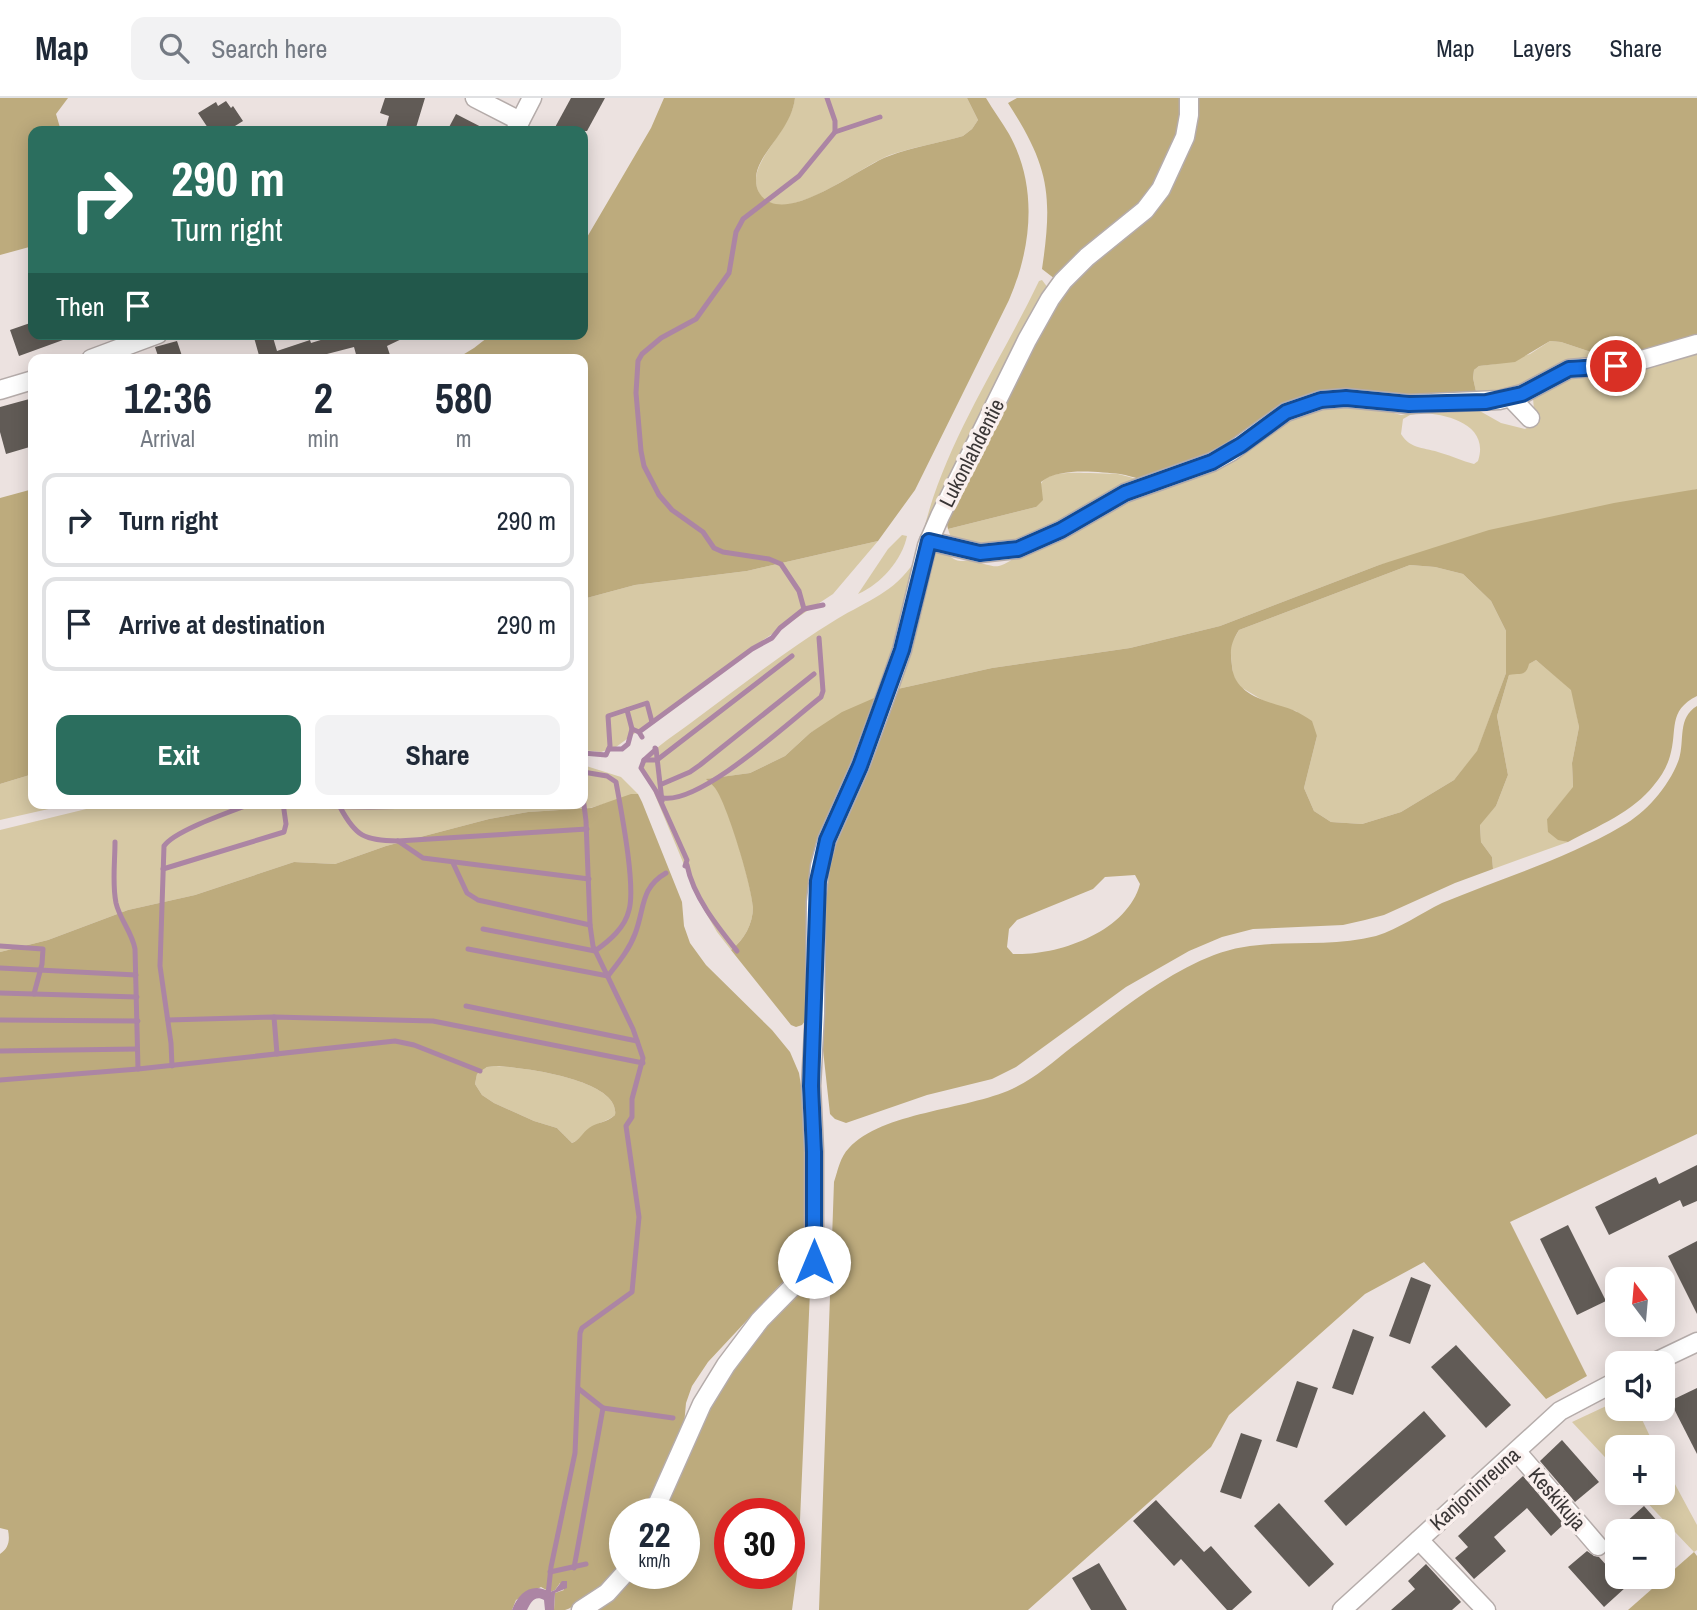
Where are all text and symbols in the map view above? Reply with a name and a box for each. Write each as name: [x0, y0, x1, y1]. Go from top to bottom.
search box: [131, 17, 621, 80]
text: Map: [35, 26, 89, 70]
icon: search: [155, 29, 193, 67]
text: Search here: [211, 31, 327, 66]
text: Map: [1436, 32, 1474, 64]
text: Layers: [1512, 32, 1571, 64]
text: Share: [1609, 32, 1662, 64]
text: 290 m: [171, 145, 285, 211]
icon: right: [56, 154, 147, 245]
text: Turn right: [171, 208, 283, 251]
icon: arrive: [119, 287, 157, 325]
text: Then: [56, 289, 105, 324]
pin: [1586, 336, 1646, 396]
icon: arrive: [1597, 347, 1635, 385]
text: 12:36: [124, 370, 212, 426]
text: 2: [314, 370, 333, 426]
text: 580: [435, 370, 492, 426]
street label: Lukonlahdentie: [932, 394, 1011, 512]
text: Arrival: [141, 423, 195, 454]
text: min: [308, 423, 339, 454]
text: m: [456, 423, 471, 454]
icon: right: [60, 501, 98, 539]
text: Turn right: [119, 503, 218, 538]
text: 290 m: [497, 503, 556, 538]
icon: arrive: [60, 605, 98, 643]
text: Arrive at destination: [119, 607, 325, 642]
text: 290 m: [497, 607, 556, 642]
button: Exit: [56, 715, 301, 795]
button: Share: [315, 715, 560, 795]
position arrow: [777, 1225, 851, 1299]
north arrow: [1605, 1267, 1675, 1337]
map controls: [1605, 1267, 1675, 1589]
button: sound: [1605, 1351, 1675, 1421]
button: +: [1605, 1435, 1675, 1505]
street label: Kanjoninreuna: [1423, 1440, 1526, 1537]
street label: Keskikuja: [1522, 1461, 1593, 1537]
speed limit sign: 30: [714, 1498, 805, 1589]
text: 22: [639, 1511, 670, 1558]
button: −: [1605, 1519, 1675, 1589]
text: km/h: [639, 1548, 671, 1573]

